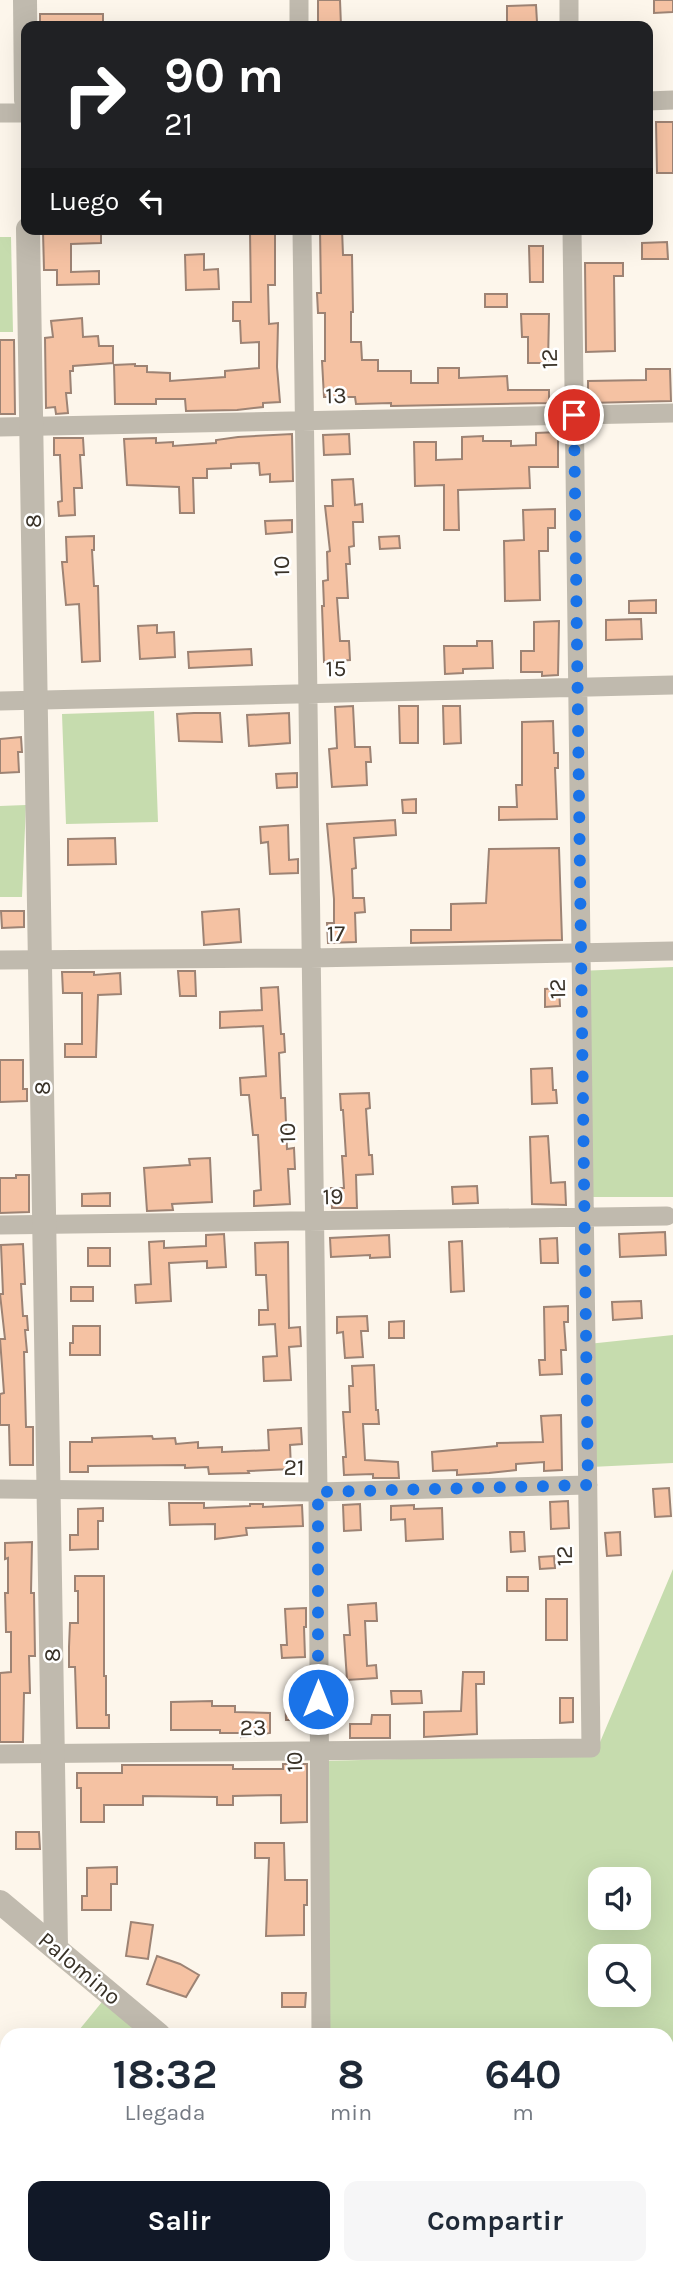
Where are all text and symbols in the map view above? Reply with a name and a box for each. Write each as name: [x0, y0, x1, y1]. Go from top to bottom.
text: 90 m: [164, 47, 284, 104]
icon: right: [49, 49, 140, 140]
text: 21: [164, 106, 193, 143]
icon: left: [133, 182, 171, 220]
text: Luego: [49, 186, 119, 217]
street label: 12: [536, 348, 563, 370]
street label: 13: [325, 382, 347, 409]
pin: [544, 385, 604, 445]
icon: arrive: [555, 396, 593, 434]
street label: 8: [20, 514, 47, 528]
street label: 10: [268, 555, 295, 577]
street label: 15: [325, 655, 347, 682]
street label: 17: [327, 920, 346, 947]
street label: 12: [544, 978, 571, 1000]
street label: 8: [29, 1081, 56, 1095]
street label: 10: [274, 1122, 301, 1144]
street label: 19: [322, 1183, 344, 1210]
street label: 21: [283, 1454, 305, 1481]
street label: 12: [551, 1545, 578, 1567]
street label: 8: [39, 1648, 66, 1662]
position arrow: [281, 1662, 355, 1736]
street label: 23: [239, 1714, 267, 1741]
street label: 10: [281, 1751, 308, 1773]
map controls: [588, 1867, 651, 2007]
button: sound: [588, 1867, 651, 1930]
street label: Palomino: [33, 1926, 126, 2011]
button: search: [588, 1944, 651, 2007]
text: 18:32: [112, 2049, 217, 2099]
text: 8: [337, 2049, 365, 2099]
text: 640: [485, 2049, 562, 2099]
text: Llegada: [124, 2099, 205, 2126]
text: min: [330, 2099, 372, 2126]
text: m: [512, 2099, 534, 2126]
button: Salir: [28, 2181, 330, 2261]
button: Compartir: [344, 2181, 646, 2261]

